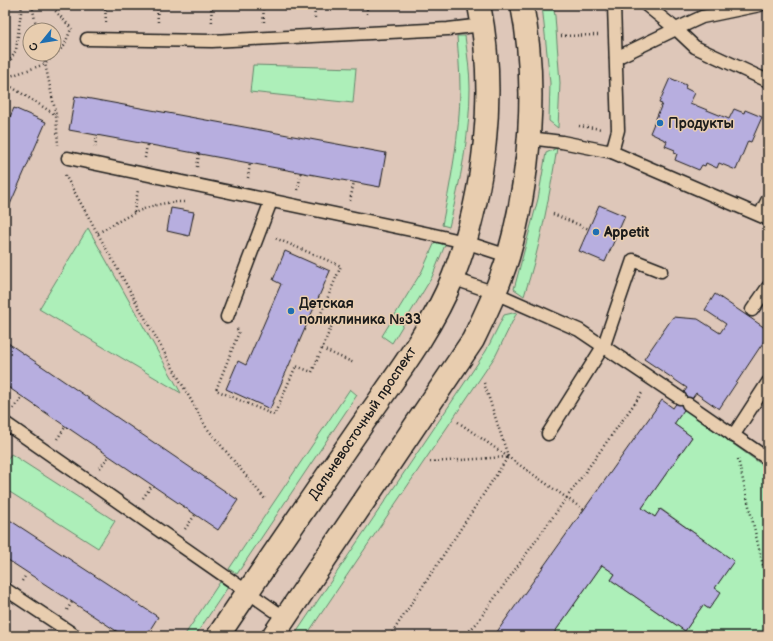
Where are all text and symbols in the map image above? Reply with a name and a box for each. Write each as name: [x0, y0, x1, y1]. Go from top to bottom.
north arrow: [22, 22, 62, 62]
text: С: [26, 40, 41, 53]
place label: Продукты: [668, 115, 734, 132]
marker: Продукты: [655, 118, 665, 128]
place label: Appetit: [603, 224, 650, 241]
marker: Appetit: [591, 227, 601, 237]
place label: Детская поликлиника №33: [299, 295, 421, 328]
marker: Детская поликлиника №33: [286, 306, 296, 316]
street label: Дальневосточный проспект: [305, 343, 420, 503]

